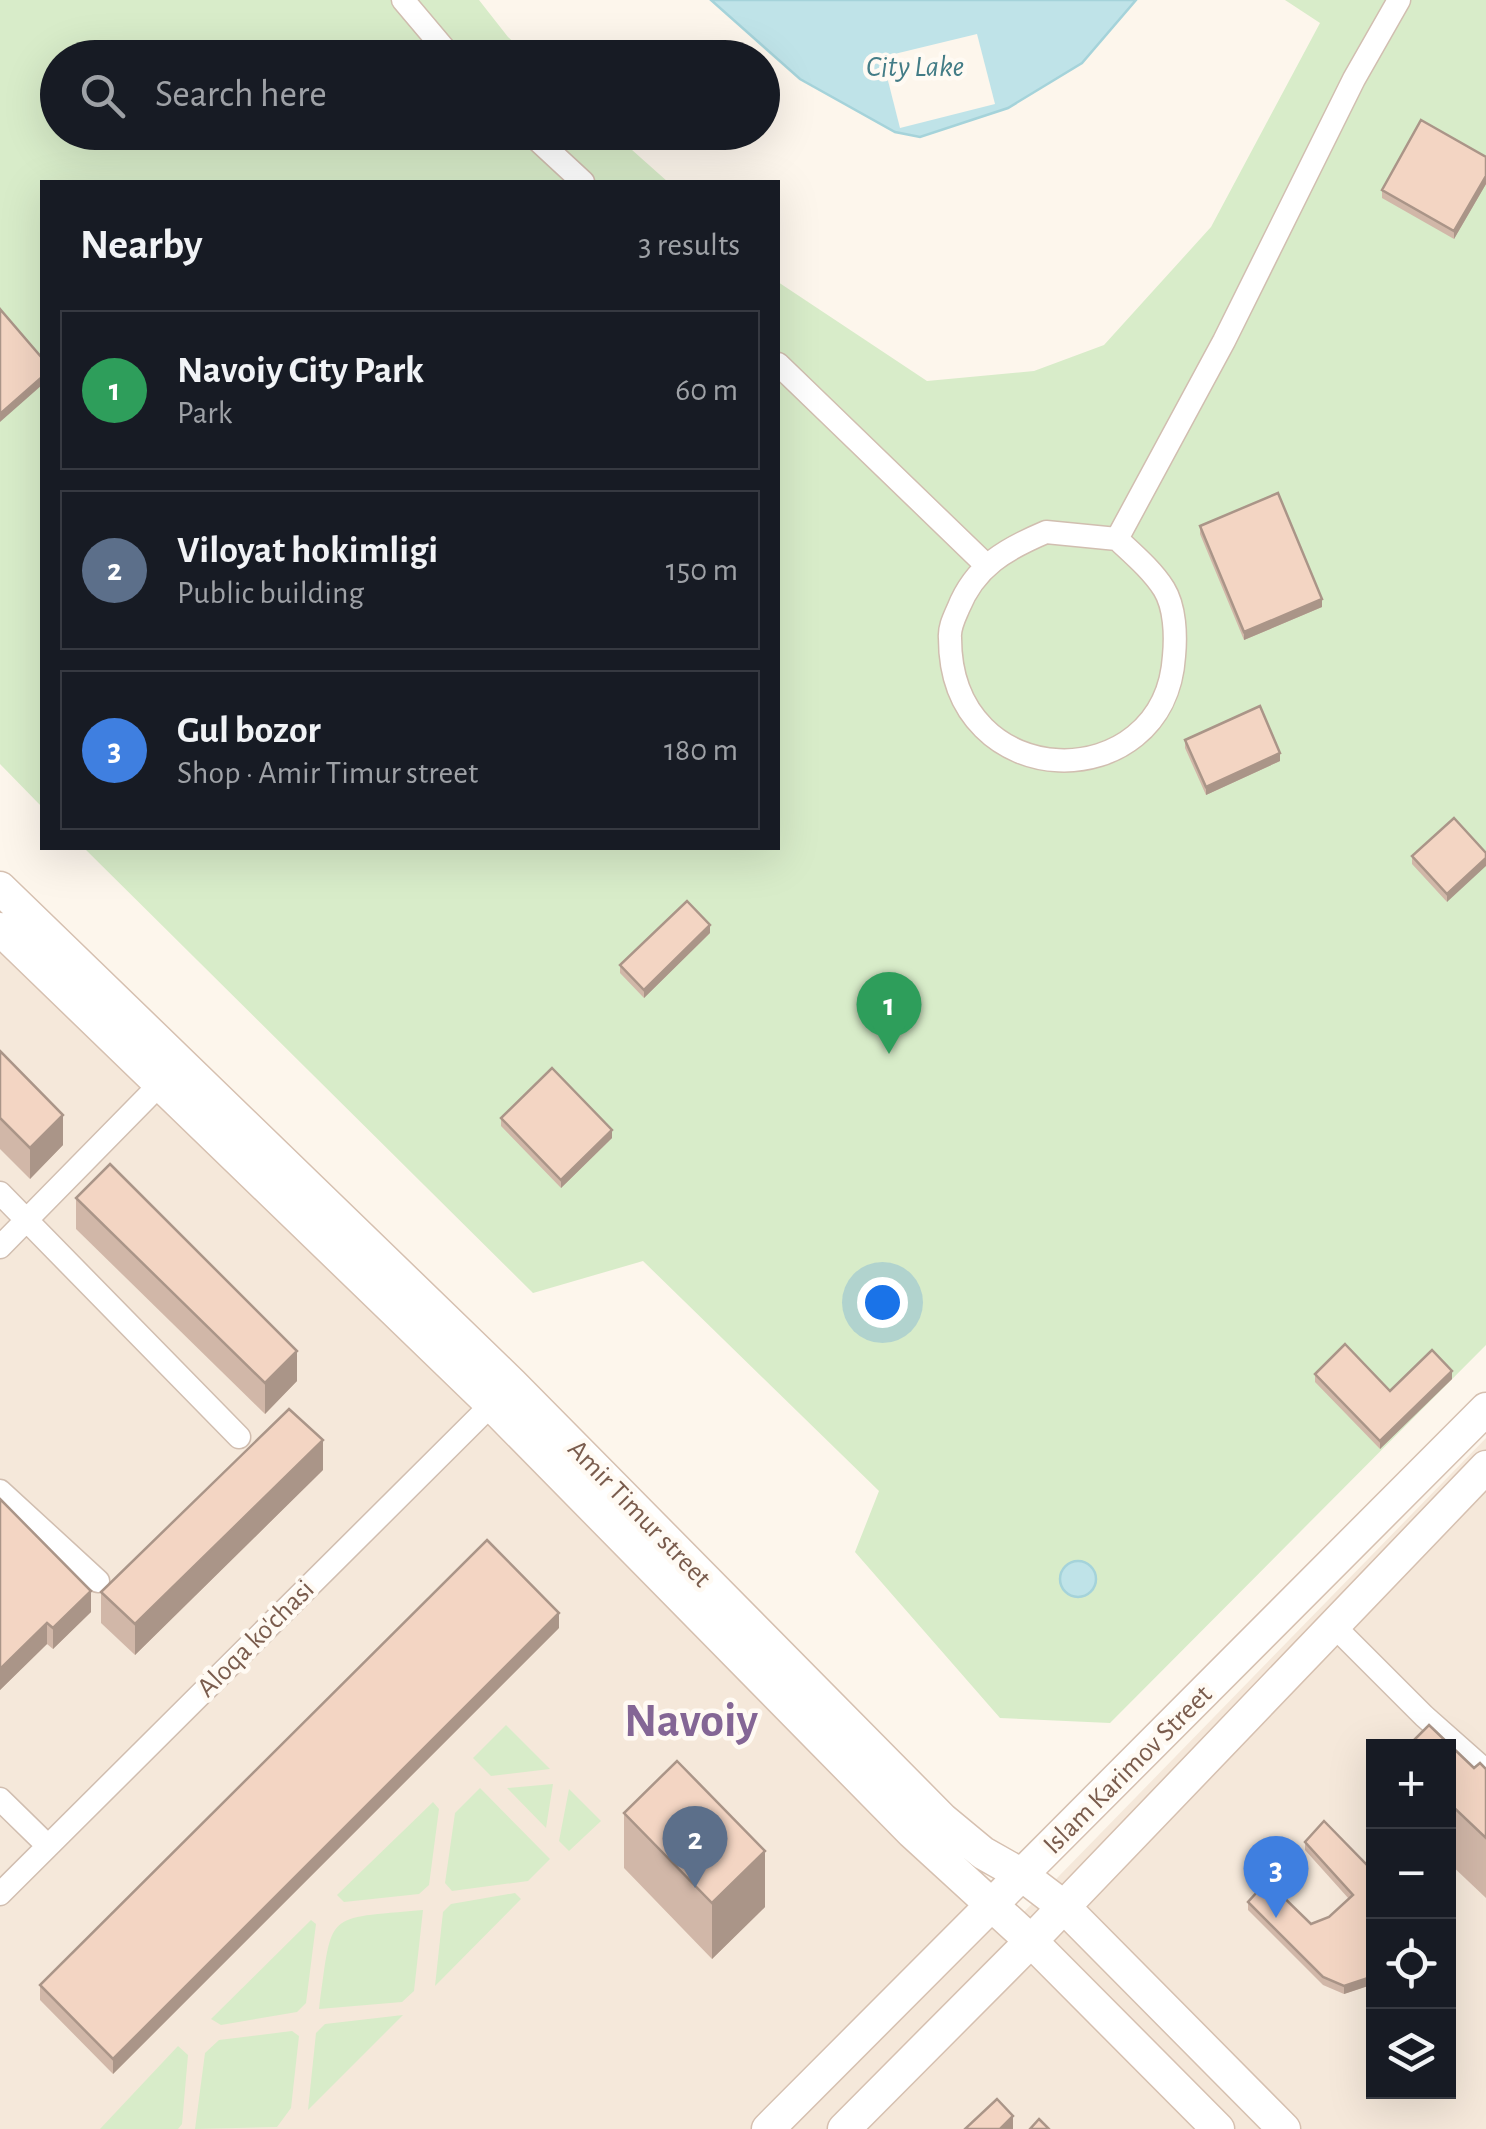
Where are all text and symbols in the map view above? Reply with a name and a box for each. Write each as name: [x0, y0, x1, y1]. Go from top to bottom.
search box: [40, 40, 780, 150]
water label: City Lake: [866, 52, 964, 82]
icon: search: [75, 68, 130, 123]
text: Search here: [155, 76, 327, 114]
text: Nearby: [80, 224, 203, 266]
text: 3 results: [638, 229, 740, 261]
text: Navoiy City Park: [177, 352, 424, 390]
text: 1: [109, 374, 120, 406]
text: 60 m: [675, 374, 738, 406]
text: Park: [177, 397, 232, 429]
text: Viloyat hokimligi: [177, 532, 438, 570]
text: 2: [107, 554, 122, 586]
text: 150 m: [666, 554, 738, 586]
text: Public building: [177, 577, 364, 609]
text: Gul bozor: [177, 712, 321, 750]
text: 3: [108, 734, 121, 766]
text: 180 m: [664, 734, 738, 766]
text: Shop · Amir Timur street: [177, 757, 478, 789]
pin: 1: [856, 972, 922, 1054]
your location: [857, 1277, 908, 1328]
street label: Amir Timur street: [562, 1435, 716, 1593]
street label: Aloqa ko'chasi: [192, 1575, 320, 1703]
street label: Islam Karimov Street: [1038, 1680, 1218, 1860]
district label: Navoiy: [624, 1698, 758, 1746]
map controls: [1366, 1739, 1456, 2099]
button: +: [1366, 1739, 1456, 1829]
pin: 2: [662, 1806, 728, 1888]
button: −: [1366, 1829, 1456, 1919]
pin: 3: [1244, 1836, 1308, 1918]
button: locate: [1366, 1919, 1456, 2009]
button: layers: [1366, 2009, 1456, 2099]

